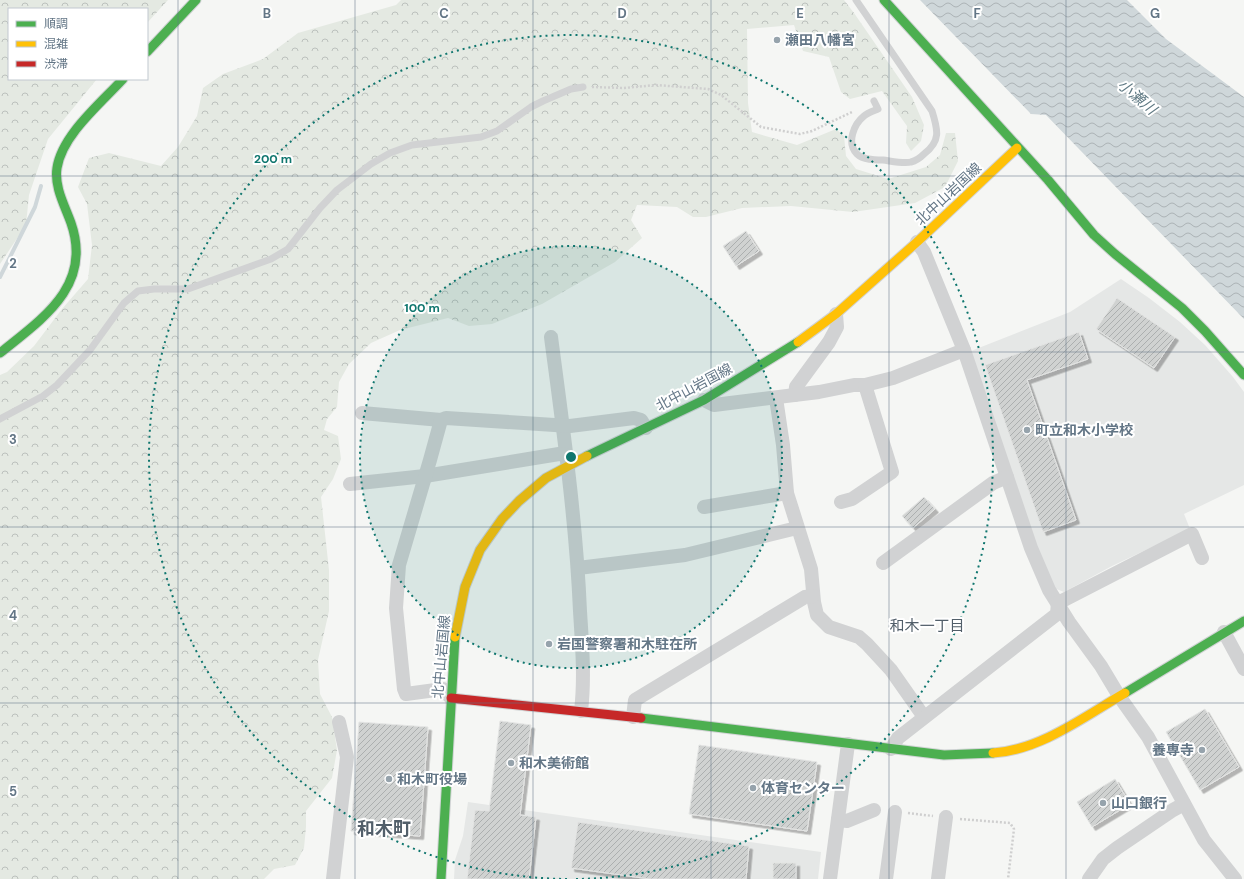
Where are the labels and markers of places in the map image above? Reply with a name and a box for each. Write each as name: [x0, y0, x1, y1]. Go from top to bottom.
place label: 瀬田八幡宮: [785, 31, 855, 49]
marker: 瀬田八幡宮: [772, 35, 782, 45]
place label: 町立和木小学校: [1035, 421, 1133, 439]
marker: 町立和木小学校: [1022, 425, 1032, 435]
centre of rings: [564, 450, 578, 464]
place label: 岩国警察署和木駐在所: [557, 635, 697, 653]
marker: 岩国警察署和木駐在所: [544, 639, 554, 649]
place label: 養専寺: [1152, 741, 1194, 759]
marker: 養専寺: [1197, 745, 1207, 755]
place label: 和木美術館: [519, 754, 589, 772]
marker: 和木美術館: [506, 758, 516, 768]
place label: 和木町役場: [397, 770, 467, 788]
marker: 和木町役場: [384, 774, 394, 784]
place label: 体育センター: [761, 779, 845, 797]
marker: 体育センター: [748, 783, 758, 793]
place label: 山口銀行: [1111, 794, 1167, 812]
marker: 山口銀行: [1098, 798, 1108, 808]

